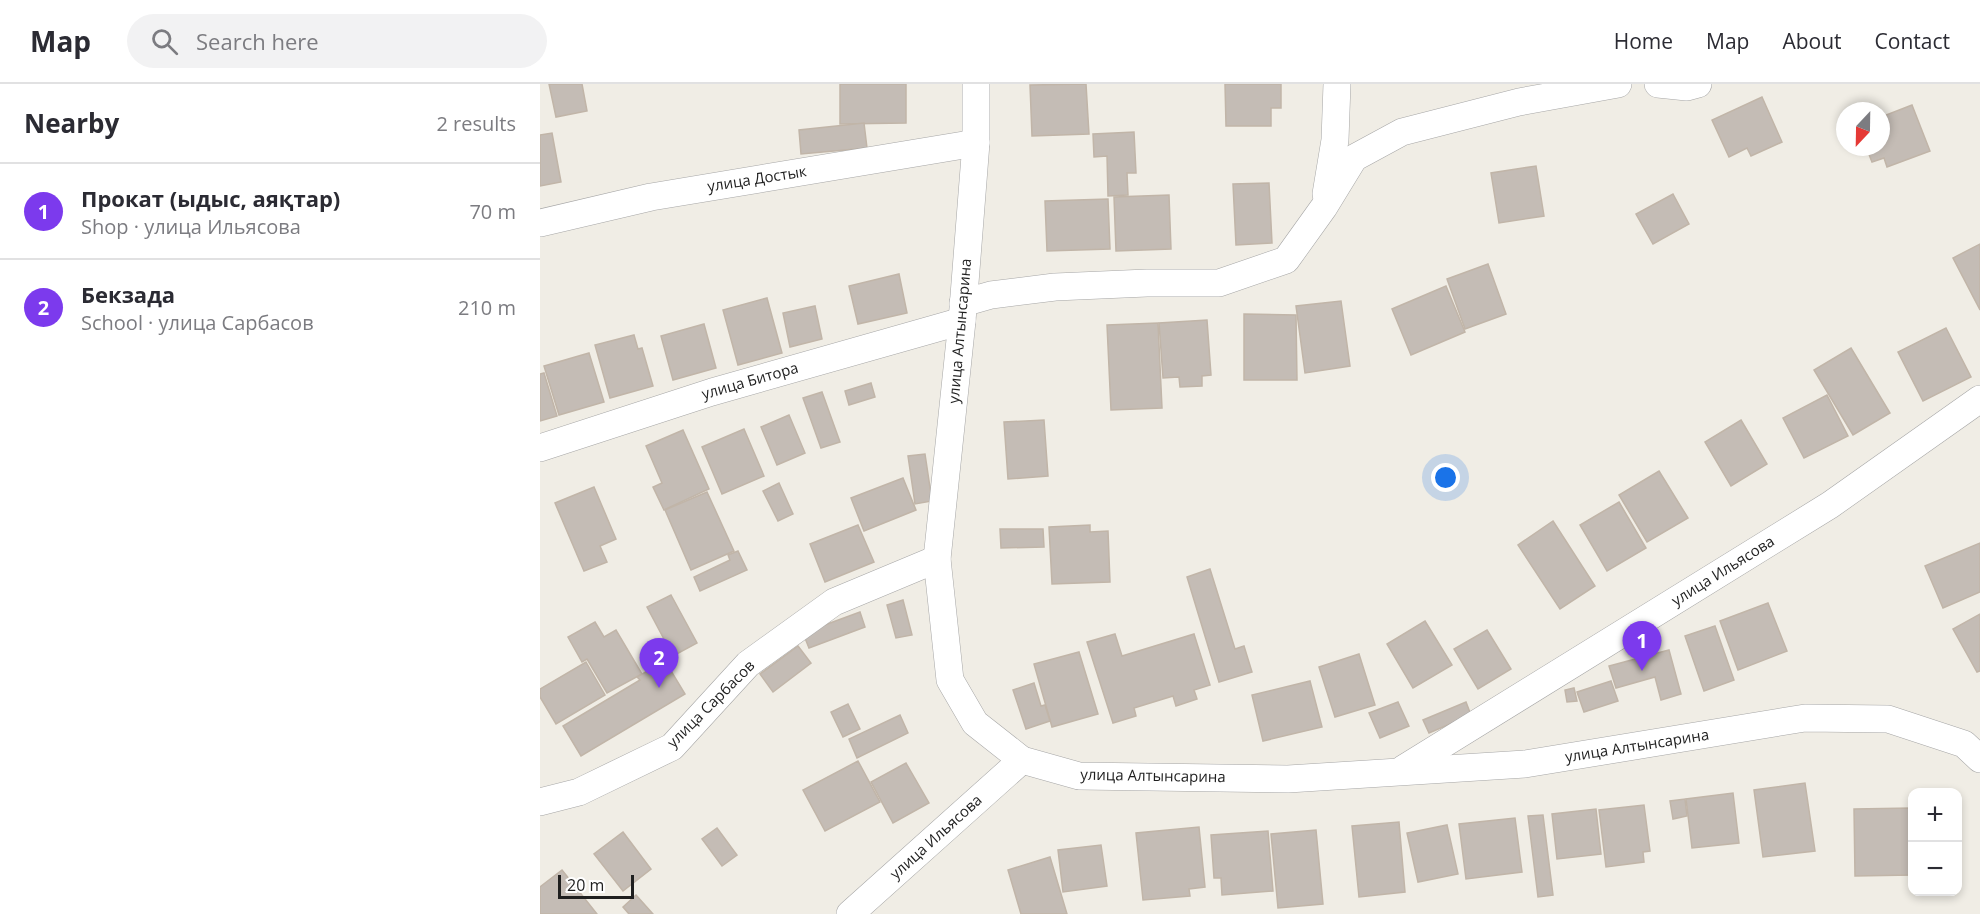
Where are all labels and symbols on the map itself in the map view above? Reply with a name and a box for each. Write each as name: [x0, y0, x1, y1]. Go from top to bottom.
north arrow: [1836, 102, 1890, 156]
street label: улица Достык: [706, 160, 808, 196]
street label: улица Алтынсарина: [943, 258, 975, 404]
street label: улица Битора: [699, 357, 800, 403]
your location: [1431, 463, 1460, 492]
street label: улица Ильясова: [1667, 531, 1778, 610]
pin: 1: [1622, 622, 1662, 671]
pin: 2: [640, 638, 678, 688]
street label: улица Сарбасов: [662, 655, 758, 751]
street label: улица Алтынсарина: [1563, 724, 1710, 766]
street label: улица Алтынсарина: [1080, 764, 1226, 786]
street label: улица Ильясова: [885, 789, 986, 883]
scale bar: [558, 872, 634, 900]

